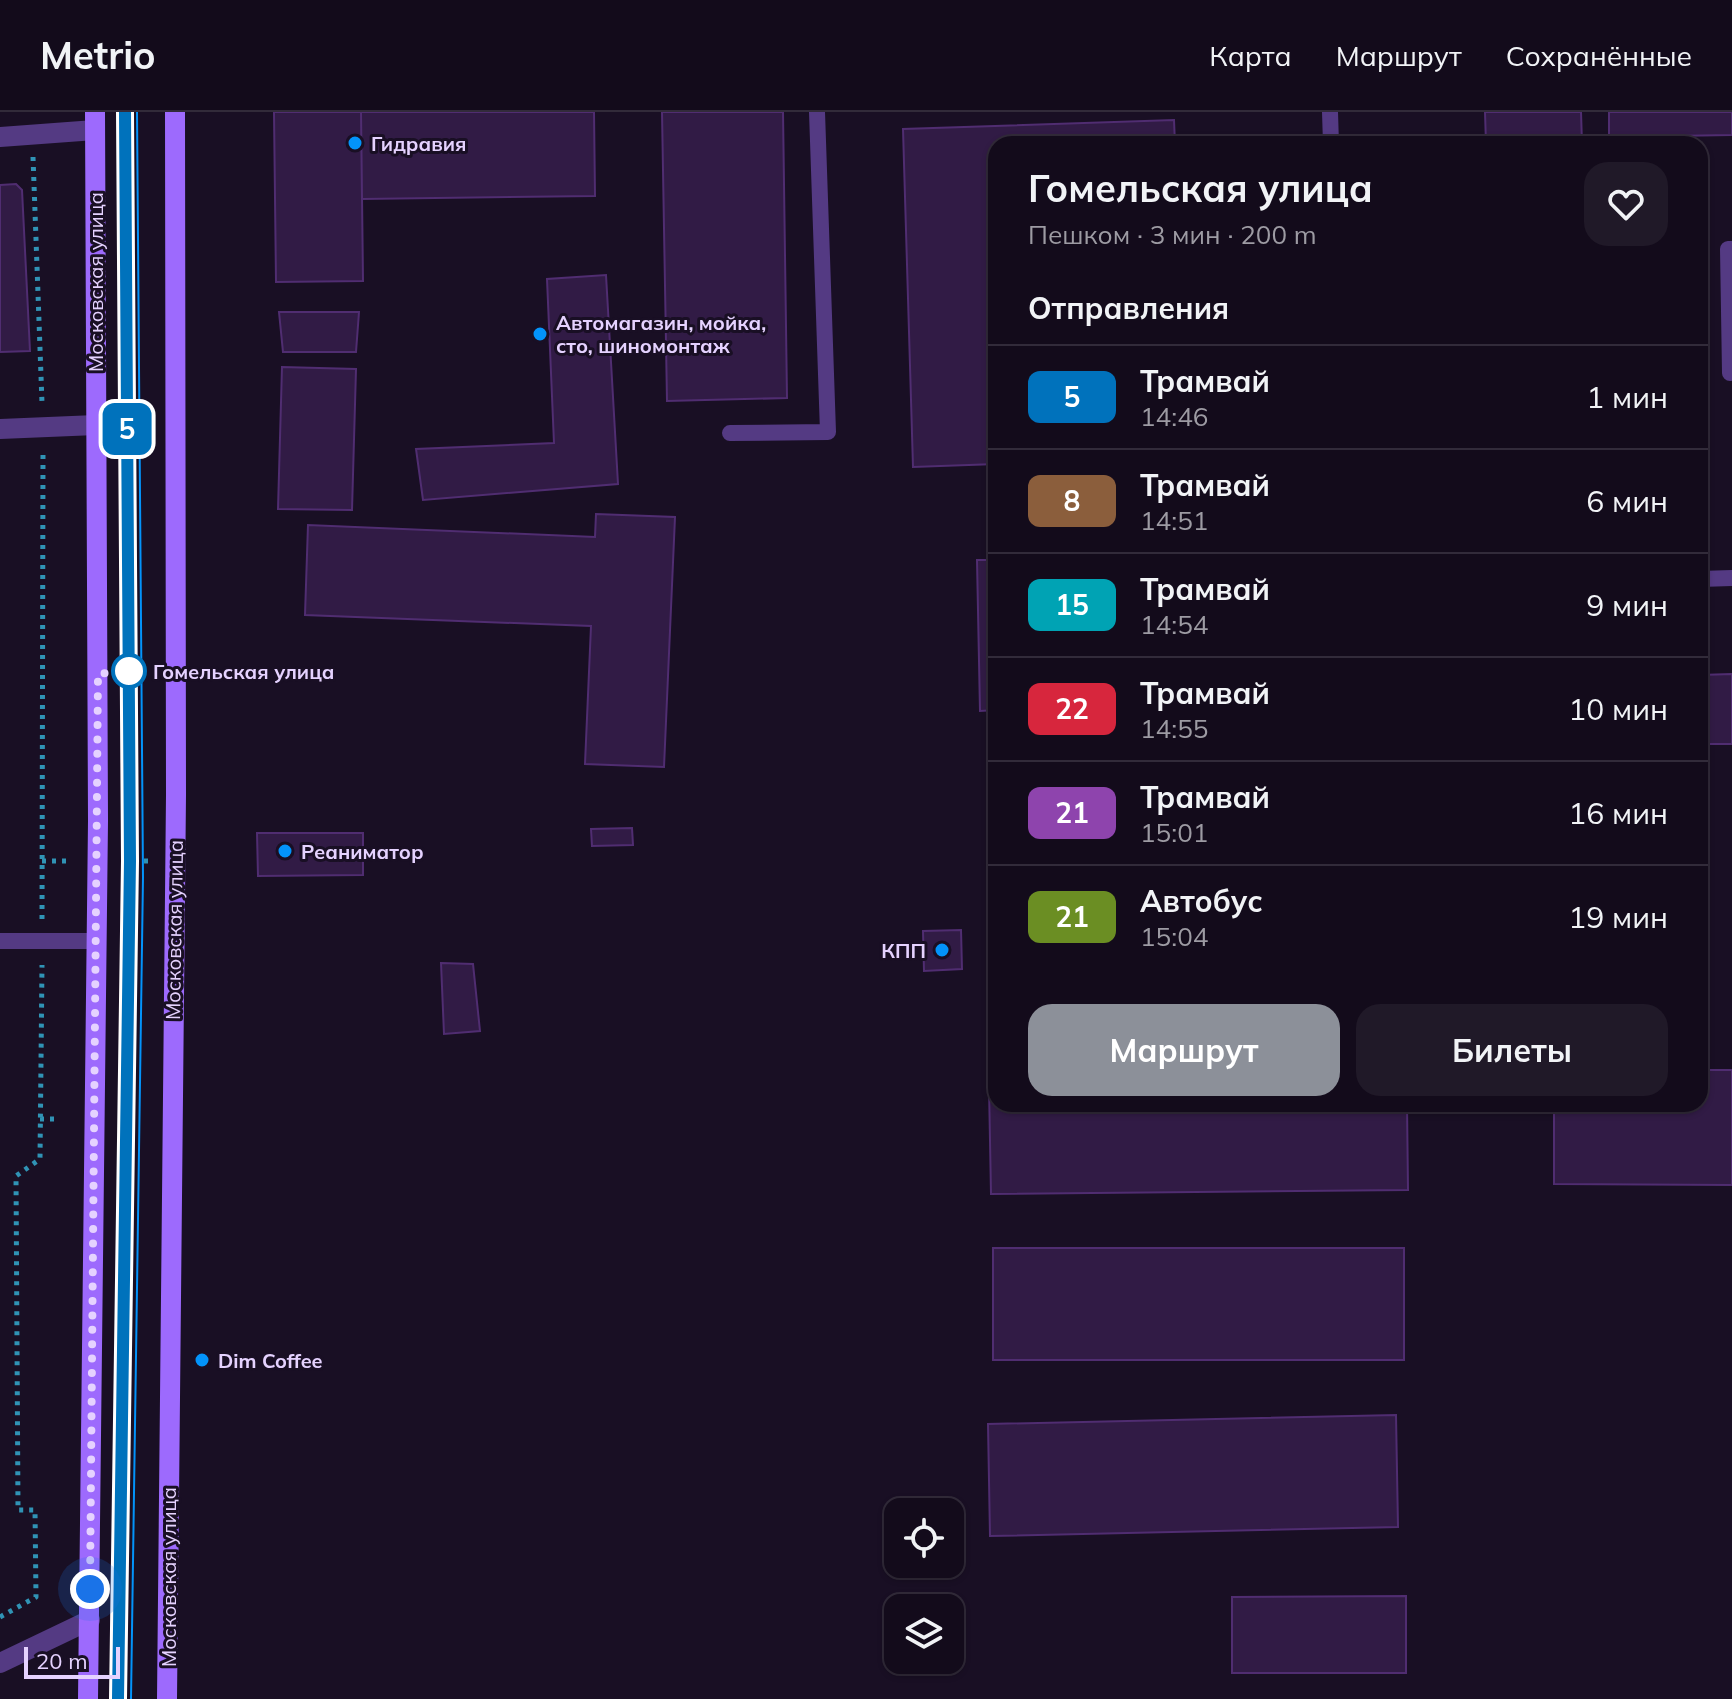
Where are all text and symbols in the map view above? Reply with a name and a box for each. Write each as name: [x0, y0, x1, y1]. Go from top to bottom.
text: Metrio: [40, 31, 156, 79]
text: Карта: [1209, 38, 1292, 73]
text: Маршрут: [1336, 38, 1462, 73]
text: Сохранённые: [1506, 38, 1692, 73]
place label: Гидравия: [371, 131, 466, 156]
marker: Гидравия: [346, 134, 364, 152]
button: heart: [1584, 162, 1668, 246]
text: Гомельская улица: [1028, 164, 1373, 212]
street label: Московская улица: [83, 192, 108, 372]
text: Пешком · 3 мин · 200 m: [1028, 218, 1317, 251]
text: Отправления: [1028, 289, 1229, 327]
place label: Автомагазин, мойка, сто, шиномонтаж: [556, 310, 766, 358]
marker: Автомагазин, мойка, сто, шиномонтаж: [531, 325, 549, 343]
text: Трамвай: [1140, 362, 1270, 400]
text: 1 мин: [1586, 378, 1668, 416]
text: 5: [1064, 379, 1080, 414]
text: 14:46: [1140, 400, 1208, 433]
line badge: 5: [101, 403, 153, 455]
text: 5: [119, 411, 135, 446]
text: Трамвай: [1140, 466, 1270, 504]
text: 6 мин: [1586, 482, 1668, 520]
text: 8: [1064, 483, 1080, 518]
text: 14:51: [1140, 504, 1208, 537]
text: Трамвай: [1140, 570, 1270, 608]
text: 9 мин: [1586, 586, 1668, 624]
text: 15: [1055, 587, 1089, 622]
text: 14:54: [1140, 608, 1208, 641]
marker: Гомельская улица: [112, 654, 146, 688]
place label: Гомельская улица: [153, 659, 335, 684]
text: Трамвай: [1140, 674, 1270, 712]
text: 10 мин: [1568, 690, 1668, 728]
text: 22: [1055, 691, 1089, 726]
text: 14:55: [1140, 712, 1208, 745]
text: Трамвай: [1140, 778, 1270, 816]
text: 16 мин: [1568, 794, 1668, 832]
text: 21: [1055, 795, 1089, 830]
text: 15:01: [1140, 816, 1208, 849]
place label: Реаниматор: [301, 839, 424, 864]
street label: Московская улица: [160, 840, 188, 1020]
marker: Реаниматор: [276, 842, 294, 860]
text: Автобус: [1140, 882, 1263, 920]
text: 19 мин: [1568, 898, 1668, 936]
text: 21: [1055, 899, 1089, 934]
text: 15:04: [1140, 920, 1208, 953]
place label: КПП: [881, 938, 926, 963]
marker: КПП: [933, 941, 951, 959]
button: Маршрут: [1028, 1004, 1340, 1096]
button: Билеты: [1356, 1004, 1668, 1096]
place label: Dim Coffee: [218, 1348, 323, 1373]
marker: Dim Coffee: [193, 1351, 211, 1369]
street label: Московская улица: [156, 1487, 181, 1667]
map controls: [884, 1498, 964, 1674]
button: locate: [884, 1498, 964, 1578]
your location: [70, 1569, 110, 1609]
button: layers: [884, 1594, 964, 1674]
scale bar: [24, 1643, 120, 1679]
text: 20 m: [36, 1647, 87, 1675]

